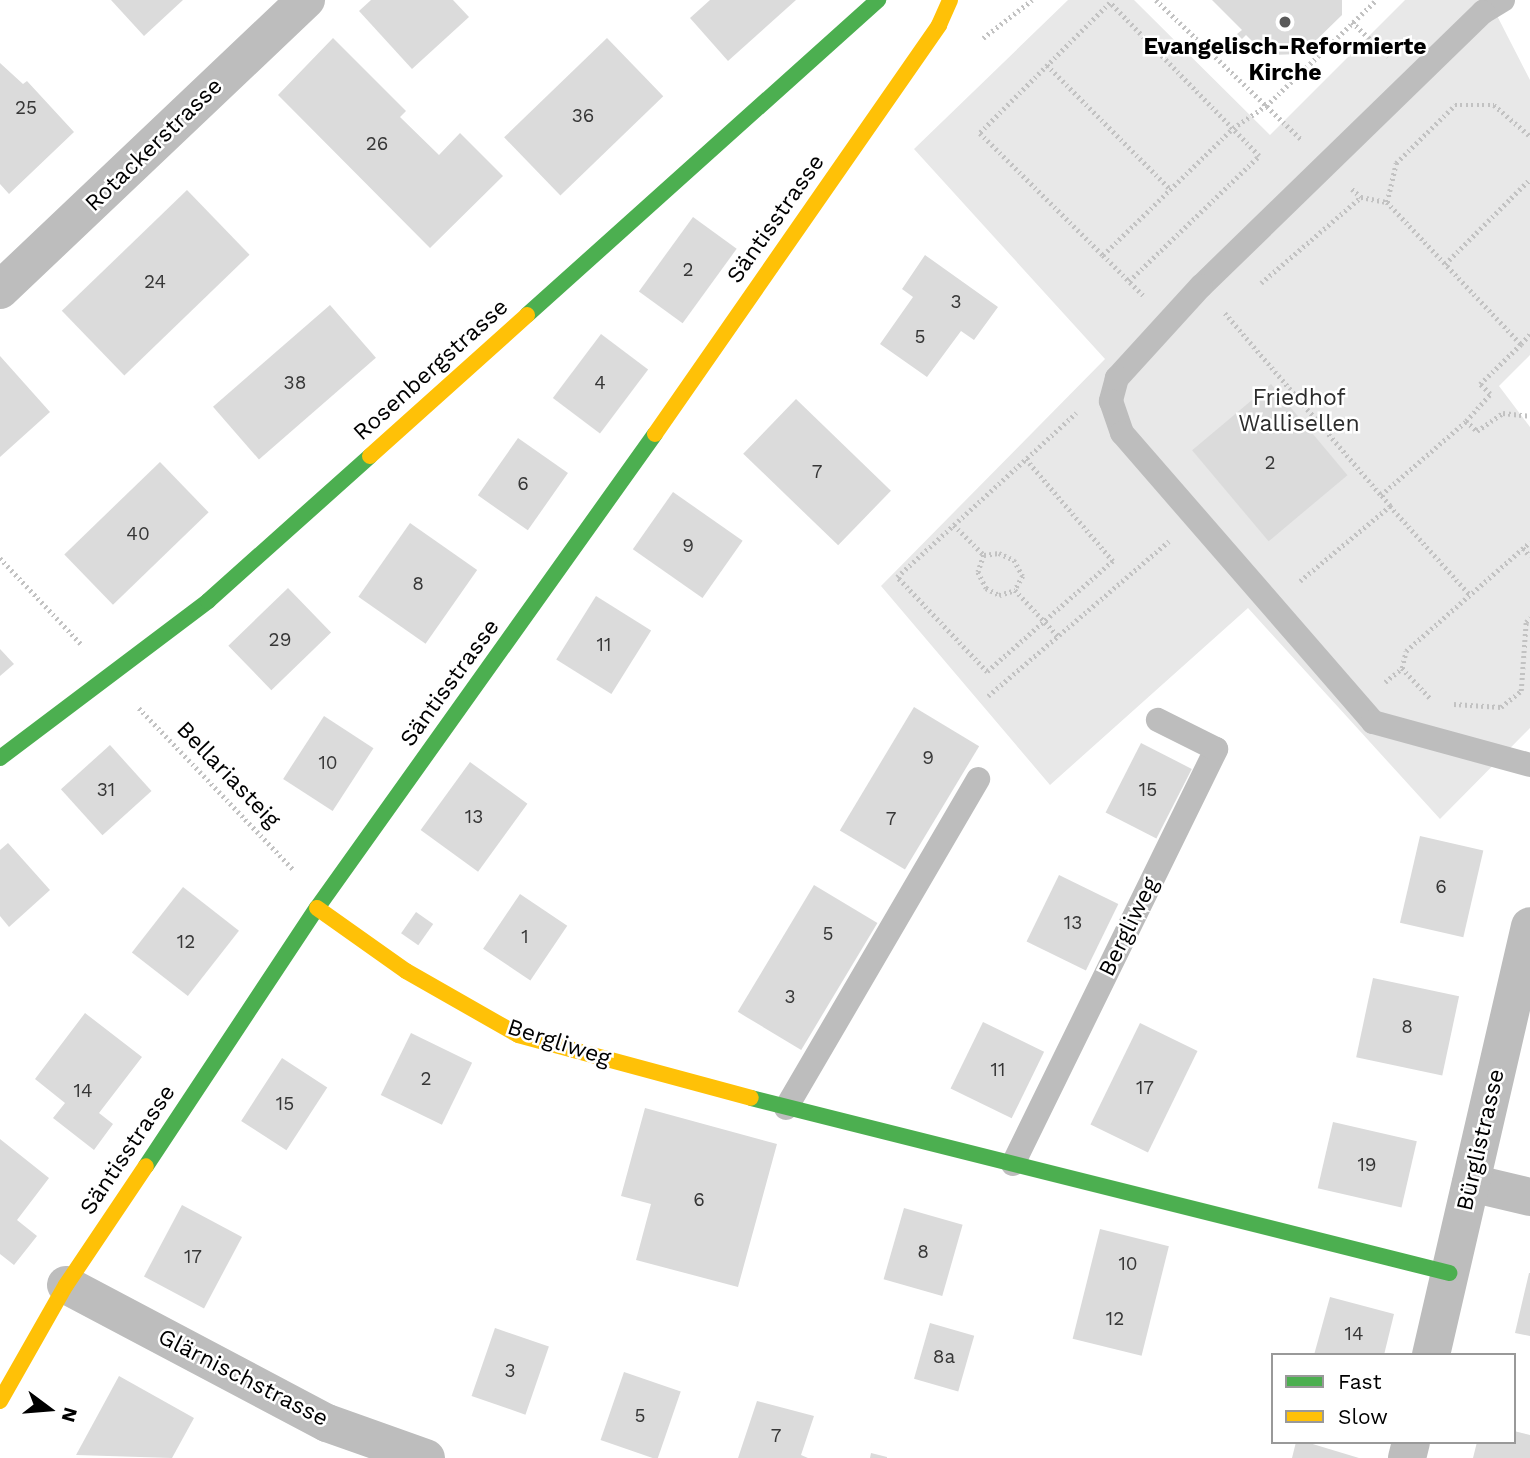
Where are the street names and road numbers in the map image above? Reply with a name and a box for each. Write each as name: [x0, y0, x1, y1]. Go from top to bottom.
street label: Rotackerstrasse: [80, 72, 228, 218]
street label: Säntisstrasse: [721, 149, 831, 289]
street label: Rosenbergstrasse: [348, 293, 514, 447]
street label: Säntisstrasse: [395, 614, 505, 752]
street label: Bellariasteig: [170, 716, 286, 834]
street label: Bergliweg: [1093, 873, 1165, 981]
street label: Bergliweg: [504, 1013, 614, 1073]
street label: Bürglistrasse: [1451, 1066, 1511, 1214]
street label: Säntisstrasse: [74, 1080, 182, 1220]
street label: Glärnischstrasse: [153, 1323, 333, 1433]

